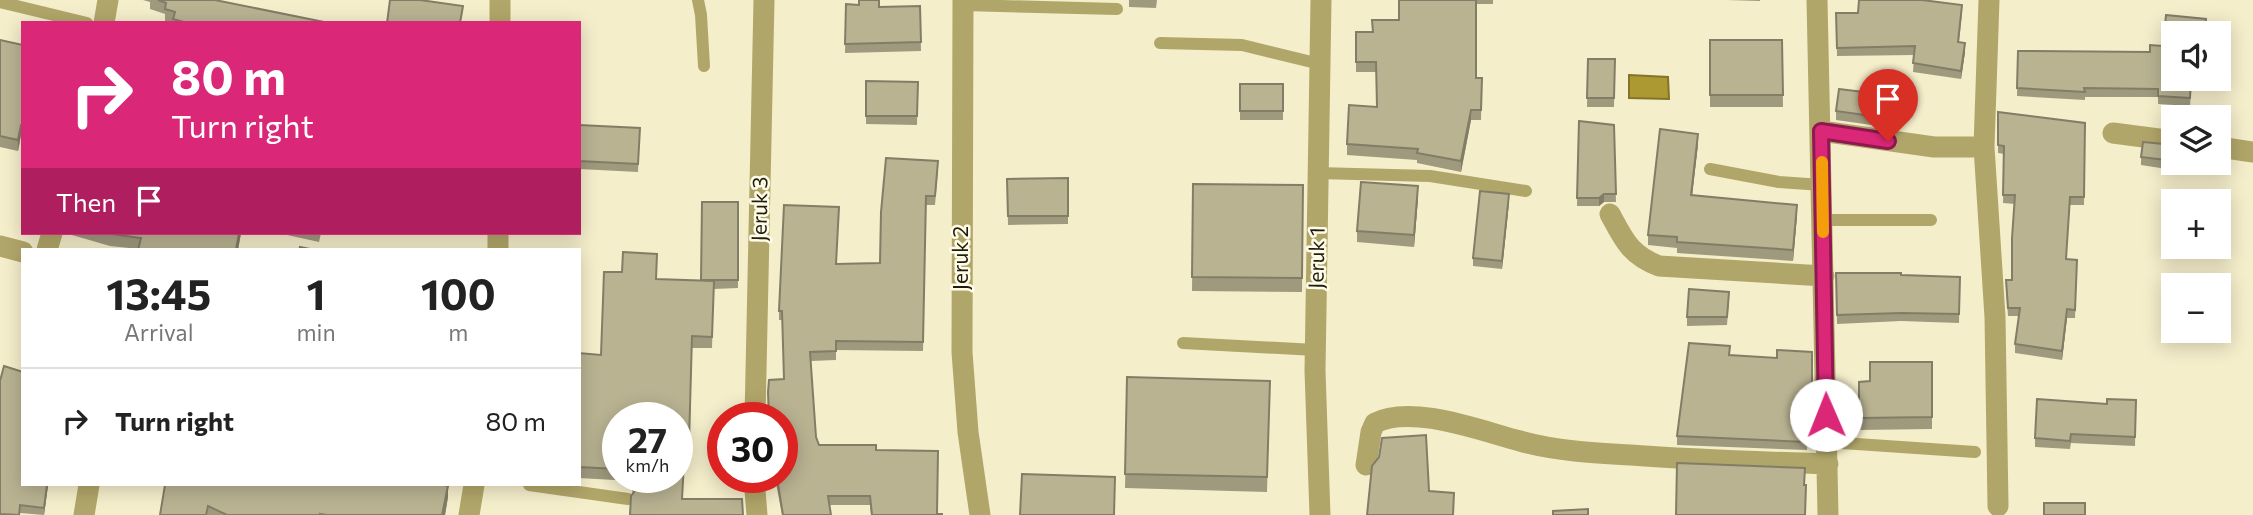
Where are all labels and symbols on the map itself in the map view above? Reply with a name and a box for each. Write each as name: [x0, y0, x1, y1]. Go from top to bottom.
pin: [1858, 69, 1918, 141]
street label: Jeruk 3: [745, 176, 772, 242]
street label: Jeruk 2: [947, 226, 972, 290]
street label: Jeruk 1: [1302, 227, 1329, 289]
position arrow: [1789, 378, 1863, 452]
speed limit sign: 30: [707, 402, 798, 493]

